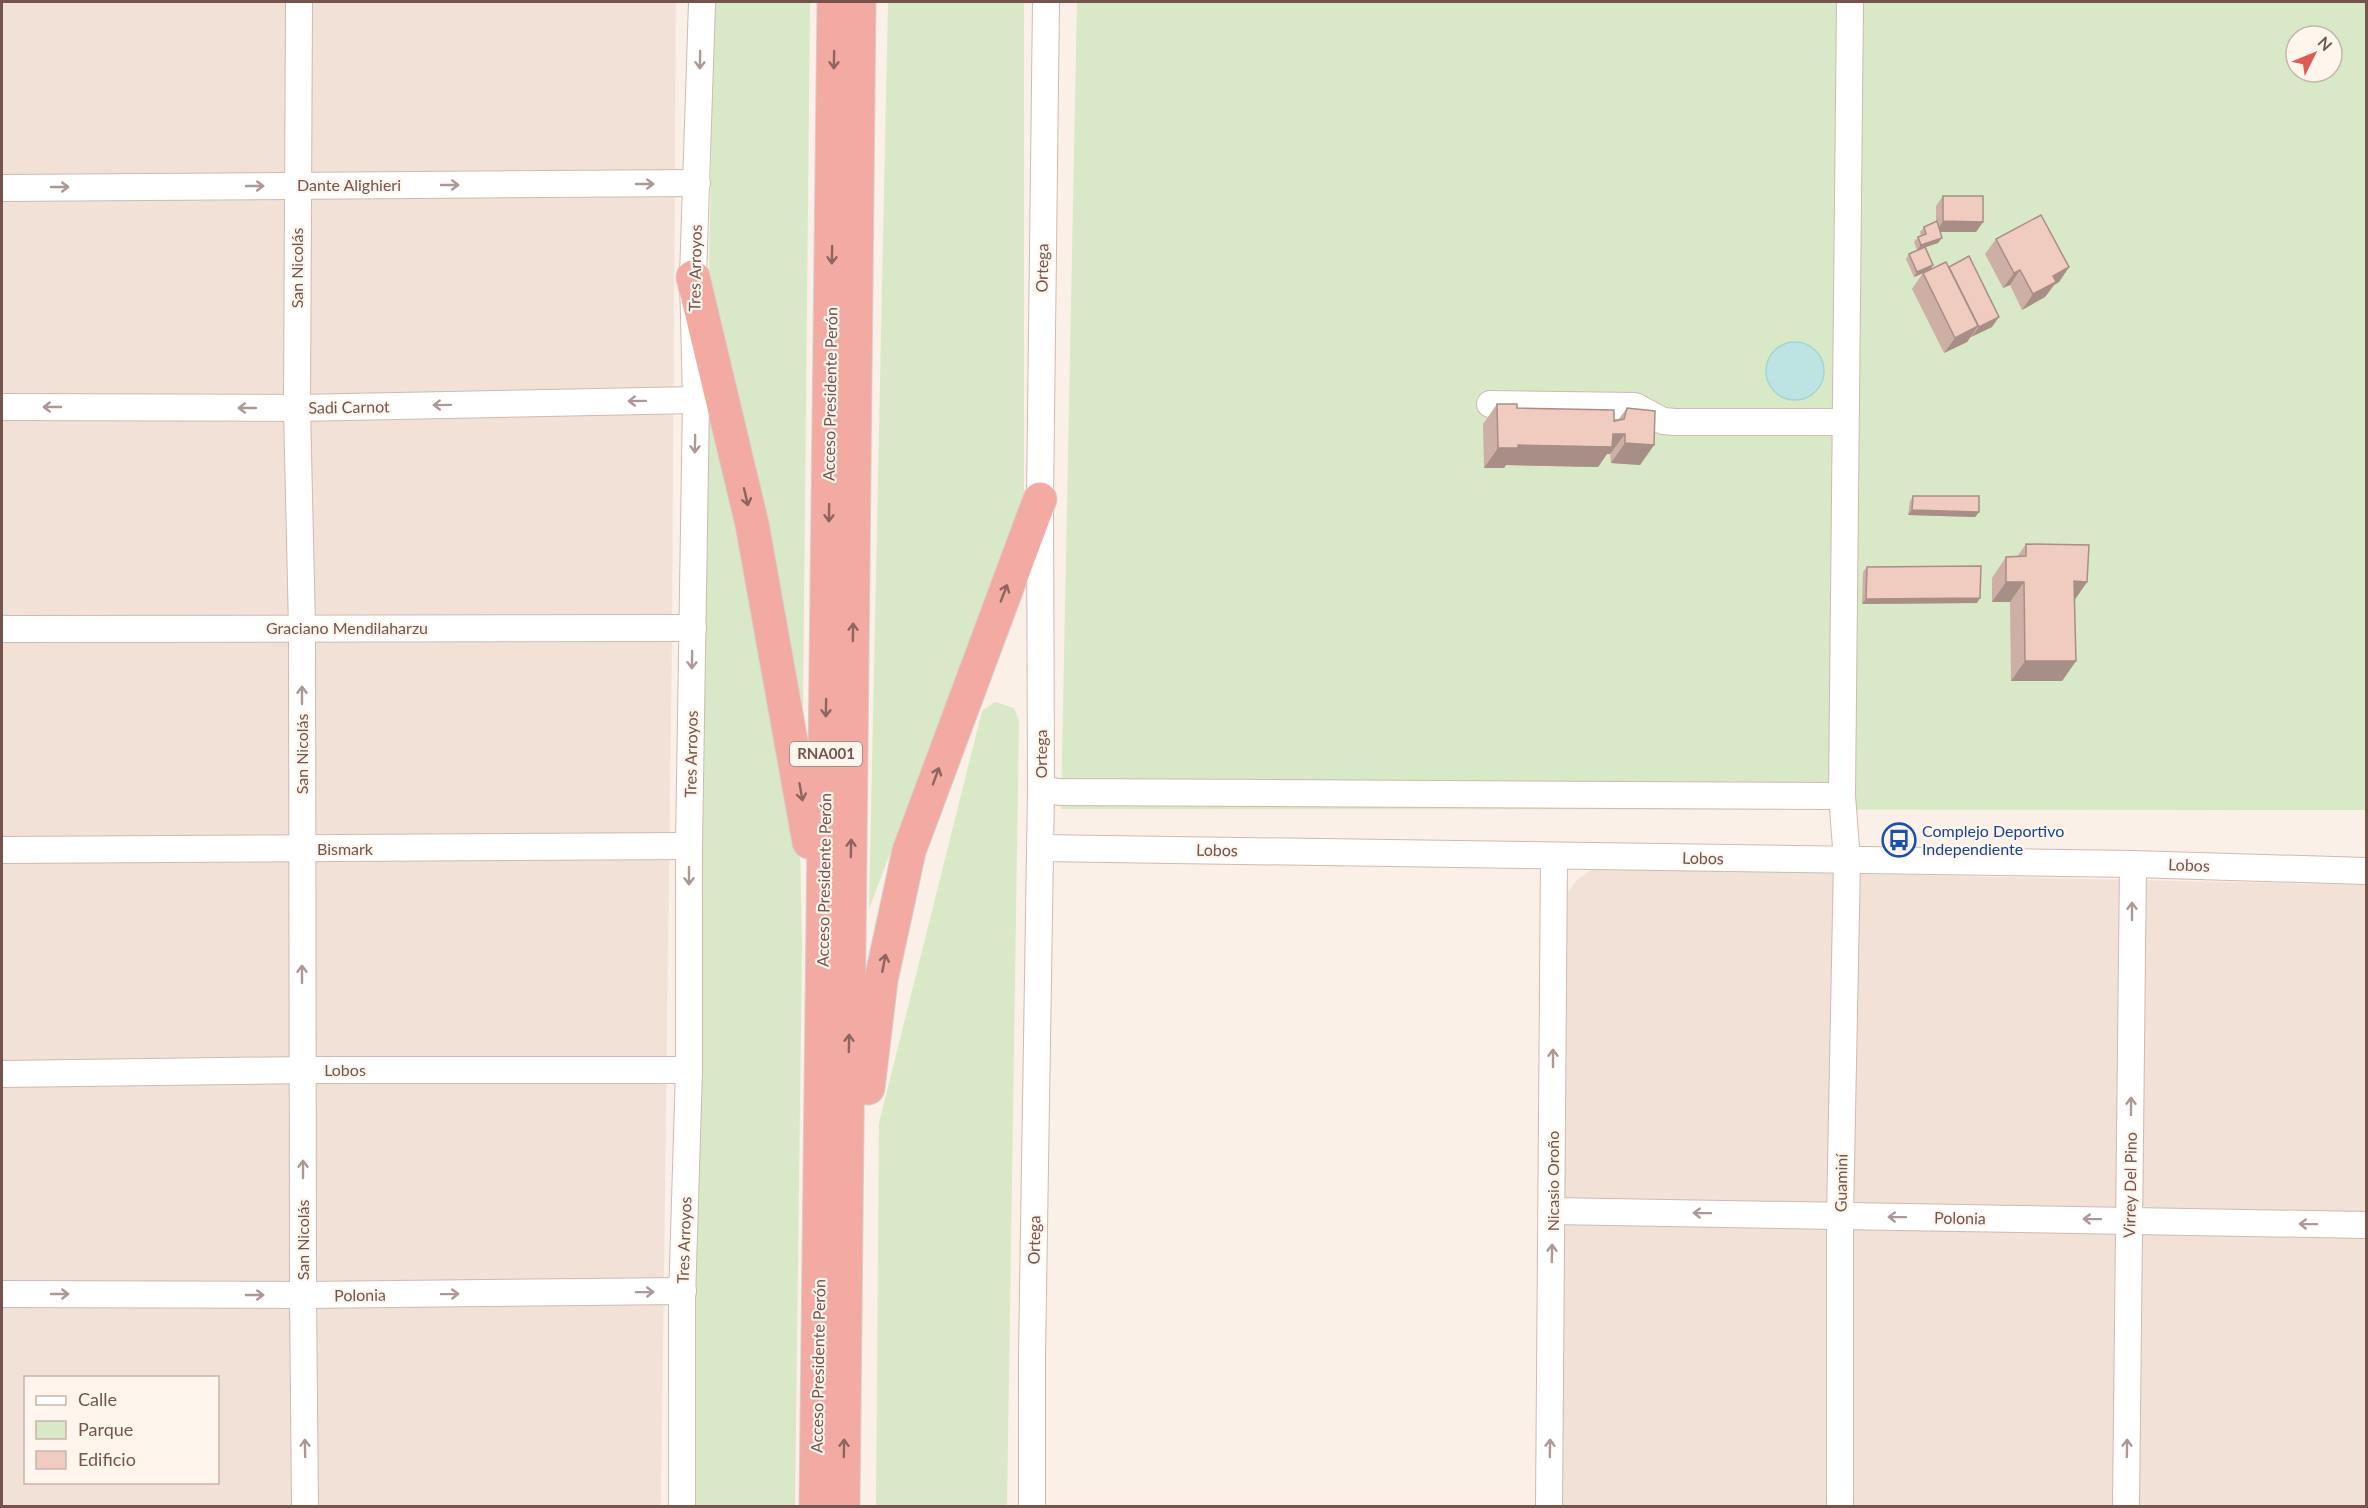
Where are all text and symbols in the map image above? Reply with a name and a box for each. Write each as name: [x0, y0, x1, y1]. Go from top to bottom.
north arrow: [2284, 24, 2344, 84]
text: N: [2314, 32, 2336, 54]
one-way arrow: [694, 49, 706, 69]
one-way arrow: [828, 49, 840, 69]
street label: Dante Alighieri: [297, 175, 401, 194]
one-way arrow: [634, 178, 654, 190]
one-way arrow: [439, 179, 459, 191]
one-way arrow: [244, 180, 264, 192]
one-way arrow: [49, 181, 69, 193]
street label: Tres Arroyos: [684, 224, 705, 312]
street label: San Nicolás: [287, 228, 306, 308]
street label: Ortega: [1032, 243, 1051, 293]
one-way arrow: [826, 244, 837, 264]
street label: Acceso Presidente Perón: [818, 307, 841, 481]
one-way arrow: [628, 395, 648, 407]
street label: Sadi Carnot: [308, 396, 390, 417]
one-way arrow: [433, 399, 453, 411]
one-way arrow: [43, 401, 63, 413]
one-way arrow: [238, 402, 258, 414]
one-way arrow: [689, 433, 701, 453]
one-way arrow: [741, 487, 753, 506]
one-way arrow: [823, 502, 834, 522]
one-way arrow: [1000, 584, 1011, 603]
street label: Graciano Mendilaharzu: [266, 618, 428, 637]
one-way arrow: [847, 623, 859, 643]
one-way arrow: [687, 649, 698, 669]
one-way arrow: [296, 686, 308, 706]
one-way arrow: [820, 697, 832, 717]
street label: Tres Arroyos: [680, 710, 701, 798]
street label: San Nicolás: [292, 714, 311, 794]
street label: Ortega: [1031, 730, 1050, 778]
road number: RNA001: [790, 742, 862, 766]
one-way arrow: [931, 767, 942, 785]
one-way arrow: [796, 781, 807, 801]
street label: Acceso Presidente Perón: [812, 793, 835, 967]
place label: Complejo Deportivo Independiente: [1922, 821, 2064, 858]
bus stop icon: Complejo Deportivo Independiente: [1881, 822, 1917, 858]
street label: Bismark: [317, 839, 374, 858]
one-way arrow: [845, 839, 857, 859]
street label: Lobos: [1196, 840, 1238, 859]
street label: Lobos: [1682, 848, 1724, 867]
street label: Lobos: [2168, 854, 2210, 875]
one-way arrow: [683, 865, 695, 885]
one-way arrow: [2127, 902, 2138, 922]
one-way arrow: [879, 954, 890, 973]
one-way arrow: [296, 965, 308, 985]
one-way arrow: [843, 1034, 855, 1054]
one-way arrow: [1547, 1049, 1559, 1069]
street label: Lobos: [324, 1060, 366, 1079]
one-way arrow: [2125, 1097, 2137, 1117]
street label: Nicasio Oroño: [1543, 1131, 1562, 1231]
street label: Virrey Del Pino: [2119, 1132, 2140, 1238]
street label: Guaminí: [1830, 1153, 1851, 1212]
one-way arrow: [297, 1160, 309, 1180]
street label: Tres Arroyos: [672, 1196, 695, 1284]
street label: San Nicolás: [293, 1200, 312, 1280]
one-way arrow: [1693, 1208, 1713, 1219]
street label: Polonia: [1934, 1208, 1986, 1227]
one-way arrow: [1888, 1211, 1908, 1223]
one-way arrow: [2083, 1213, 2103, 1225]
street label: Ortega: [1024, 1215, 1043, 1265]
one-way arrow: [2299, 1218, 2319, 1229]
one-way arrow: [1546, 1244, 1558, 1264]
street label: Acceso Presidente Perón: [806, 1279, 829, 1453]
street label: Polonia: [334, 1285, 386, 1304]
one-way arrow: [634, 1286, 654, 1297]
one-way arrow: [49, 1288, 69, 1300]
one-way arrow: [439, 1288, 459, 1300]
one-way arrow: [244, 1289, 264, 1301]
legend: [24, 1376, 219, 1484]
text: Calle: [78, 1388, 117, 1410]
text: Parque: [78, 1418, 133, 1440]
one-way arrow: [299, 1439, 310, 1459]
one-way arrow: [838, 1439, 850, 1459]
one-way arrow: [1544, 1439, 1556, 1459]
one-way arrow: [2121, 1439, 2132, 1459]
text: Edificio: [78, 1448, 136, 1470]

